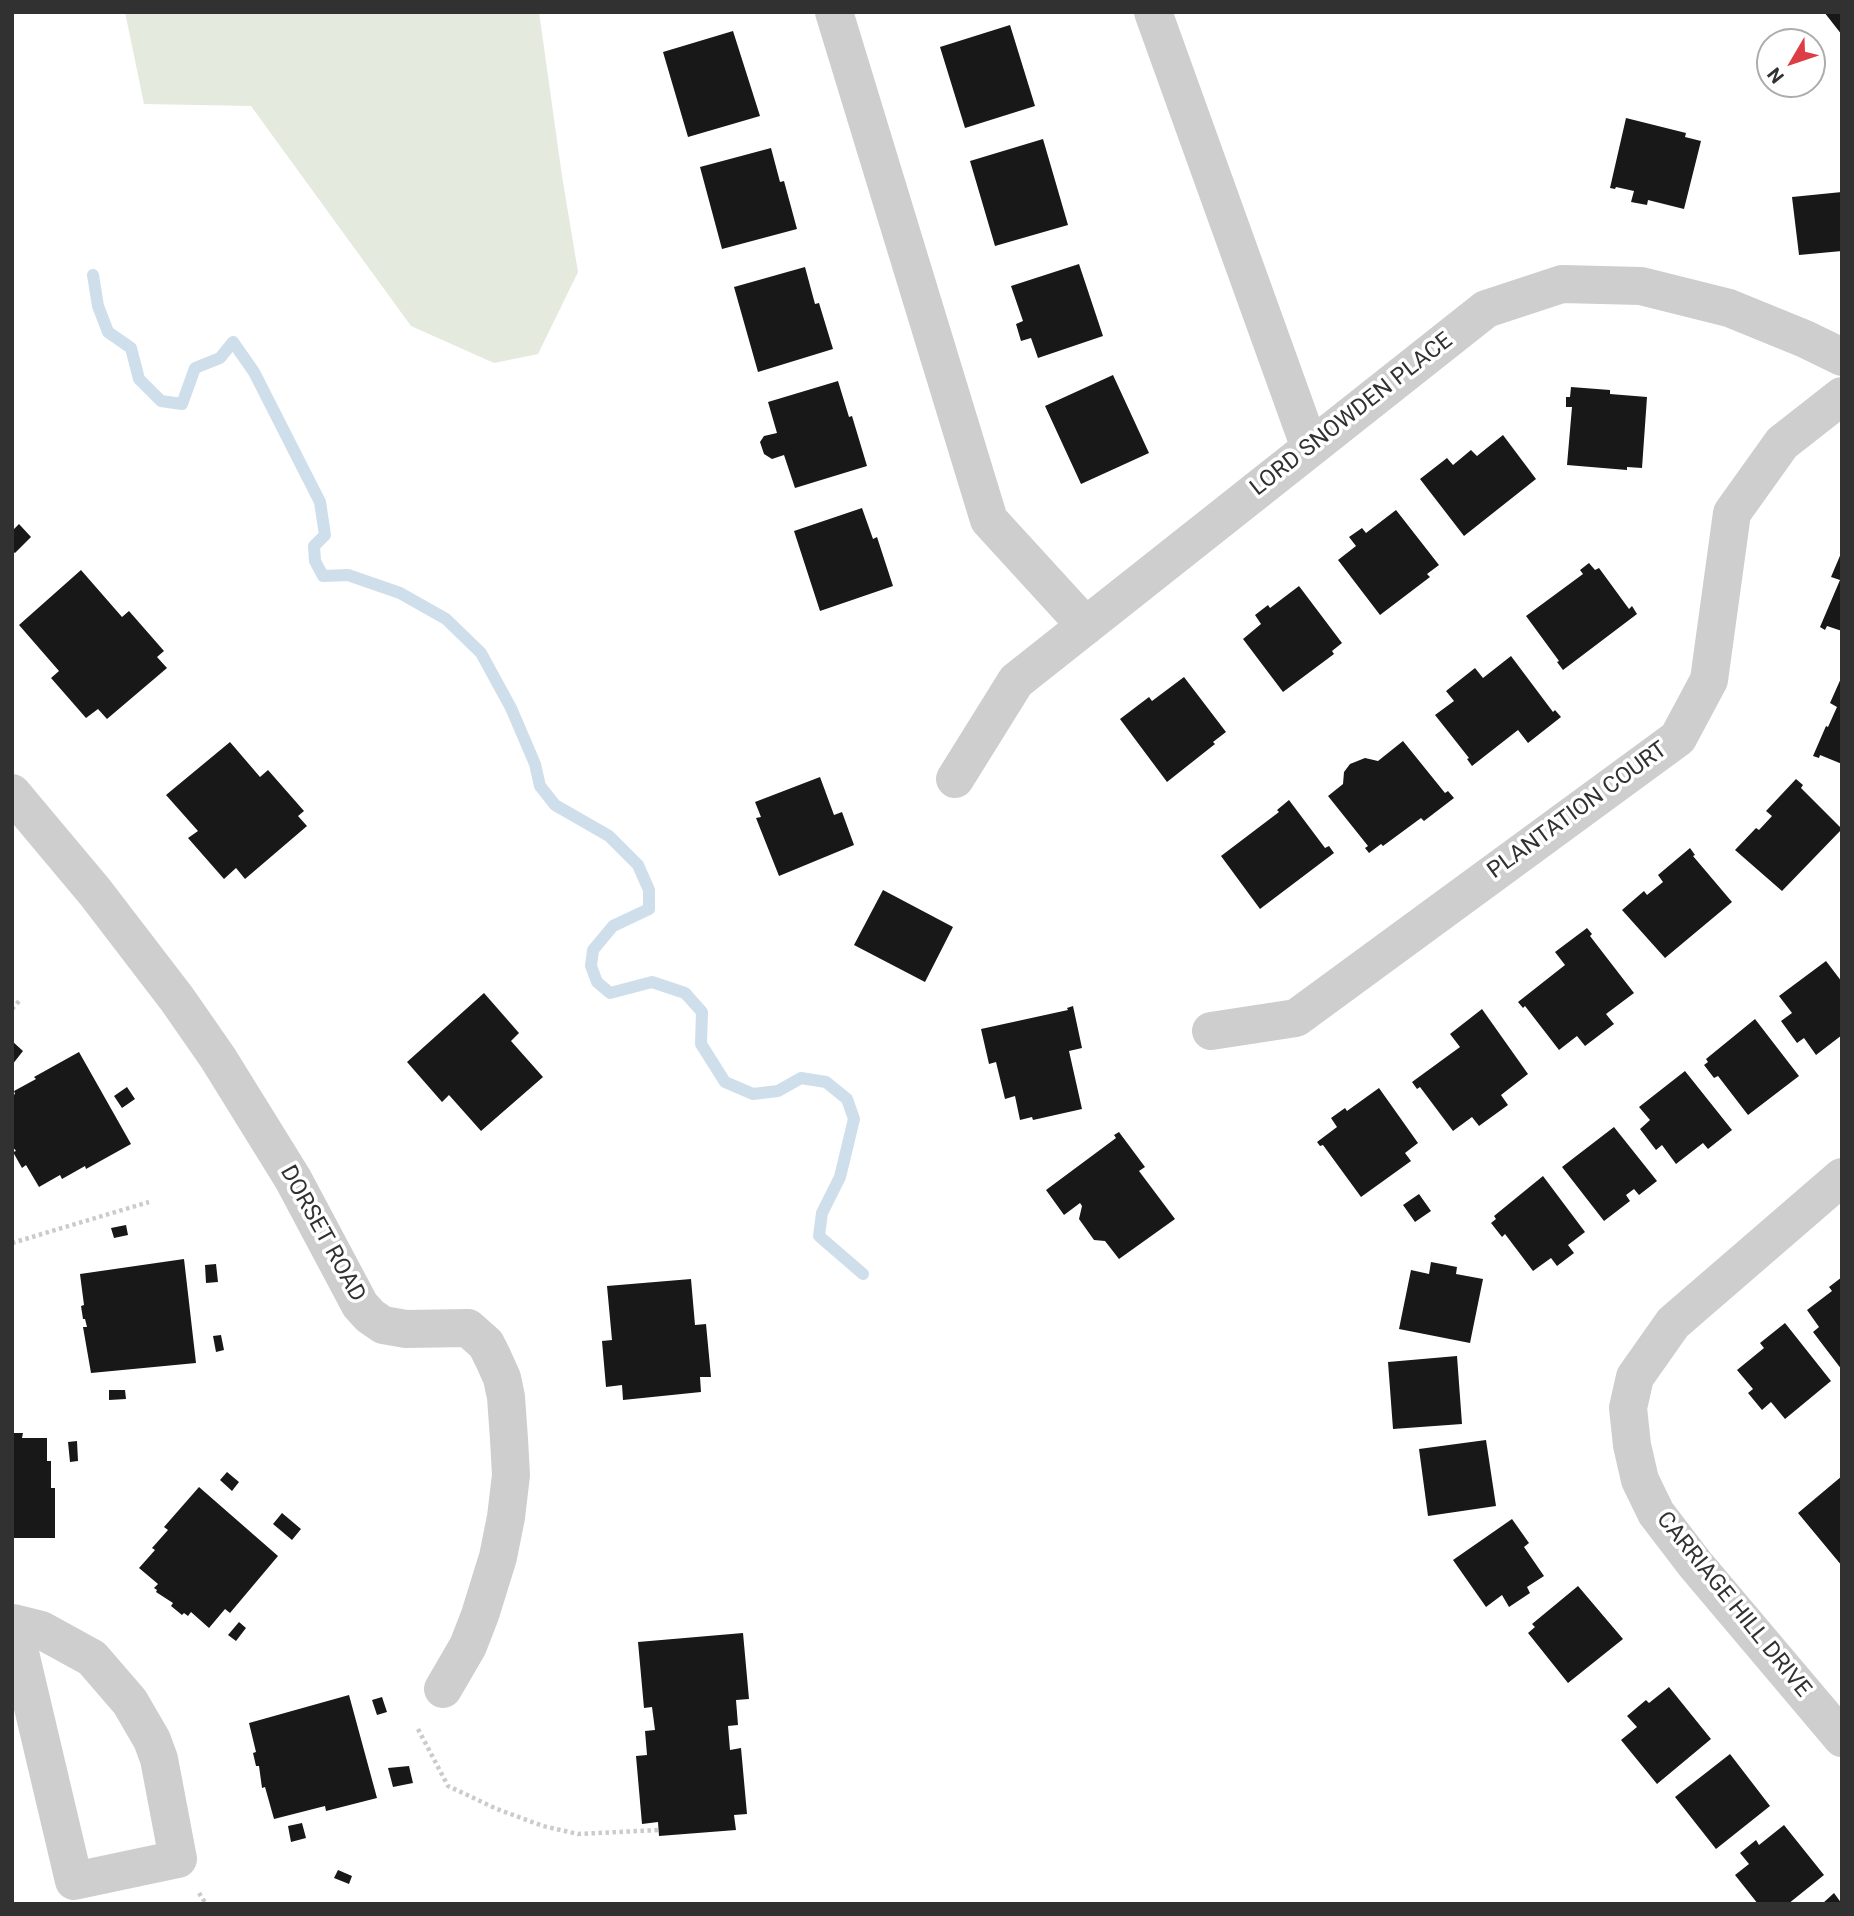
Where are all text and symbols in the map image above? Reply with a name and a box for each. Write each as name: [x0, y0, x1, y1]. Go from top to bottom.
north arrow: [1756, 28, 1826, 98]
text: N: [1763, 63, 1789, 88]
street label: LORD SNOWDEN PLACE: [1245, 327, 1459, 503]
street label: PLANTATION COURT: [1483, 737, 1673, 885]
street label: DORSET ROAD: [273, 1161, 371, 1307]
street label: CARRIAGE HILL DRIVE: [1650, 1507, 1816, 1703]

